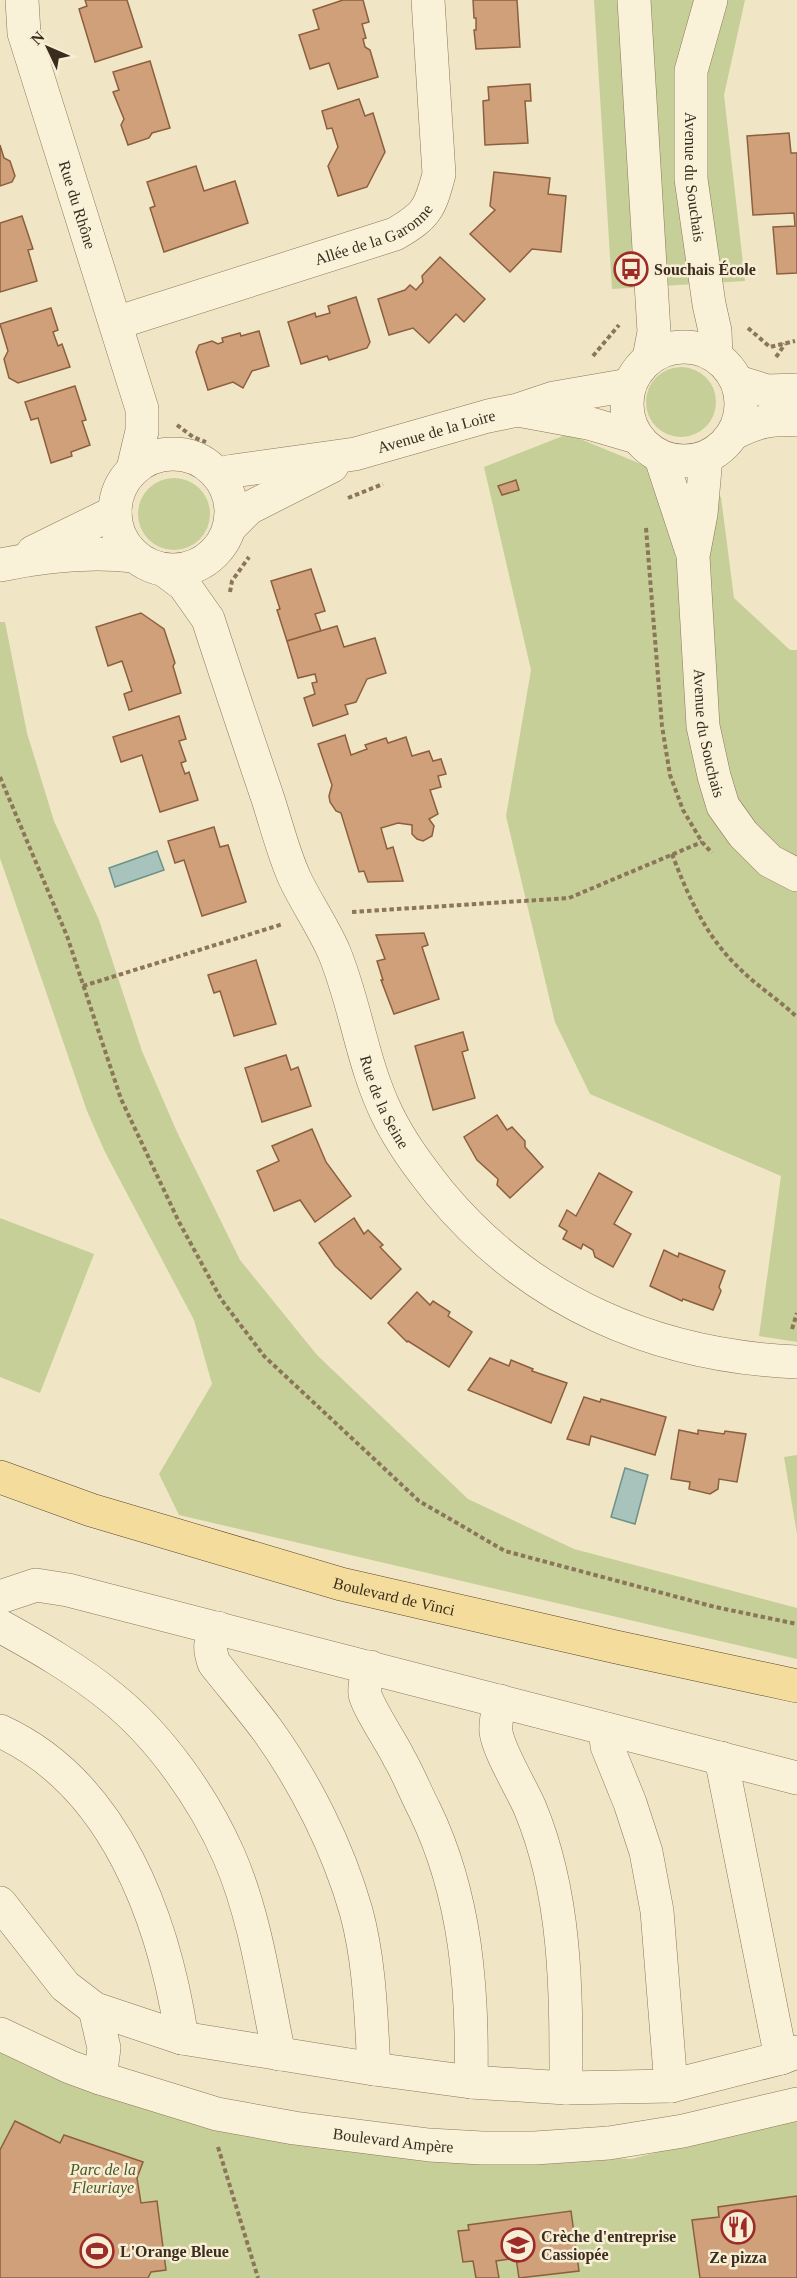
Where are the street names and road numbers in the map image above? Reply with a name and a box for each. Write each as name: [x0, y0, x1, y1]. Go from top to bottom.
street label: Avenue du Souchais: [683, 112, 708, 243]
street label: Rue du Rhône: [56, 158, 100, 251]
street label: Allée de la Garonne: [312, 201, 436, 268]
street label: Avenue de la Loire: [375, 406, 497, 456]
street label: Avenue du Souchais: [691, 668, 728, 799]
street label: Rue de la Seine: [357, 1053, 413, 1151]
street label: Boulevard de Vinci: [331, 1574, 457, 1618]
street label: Boulevard Ampère: [332, 2124, 454, 2155]

